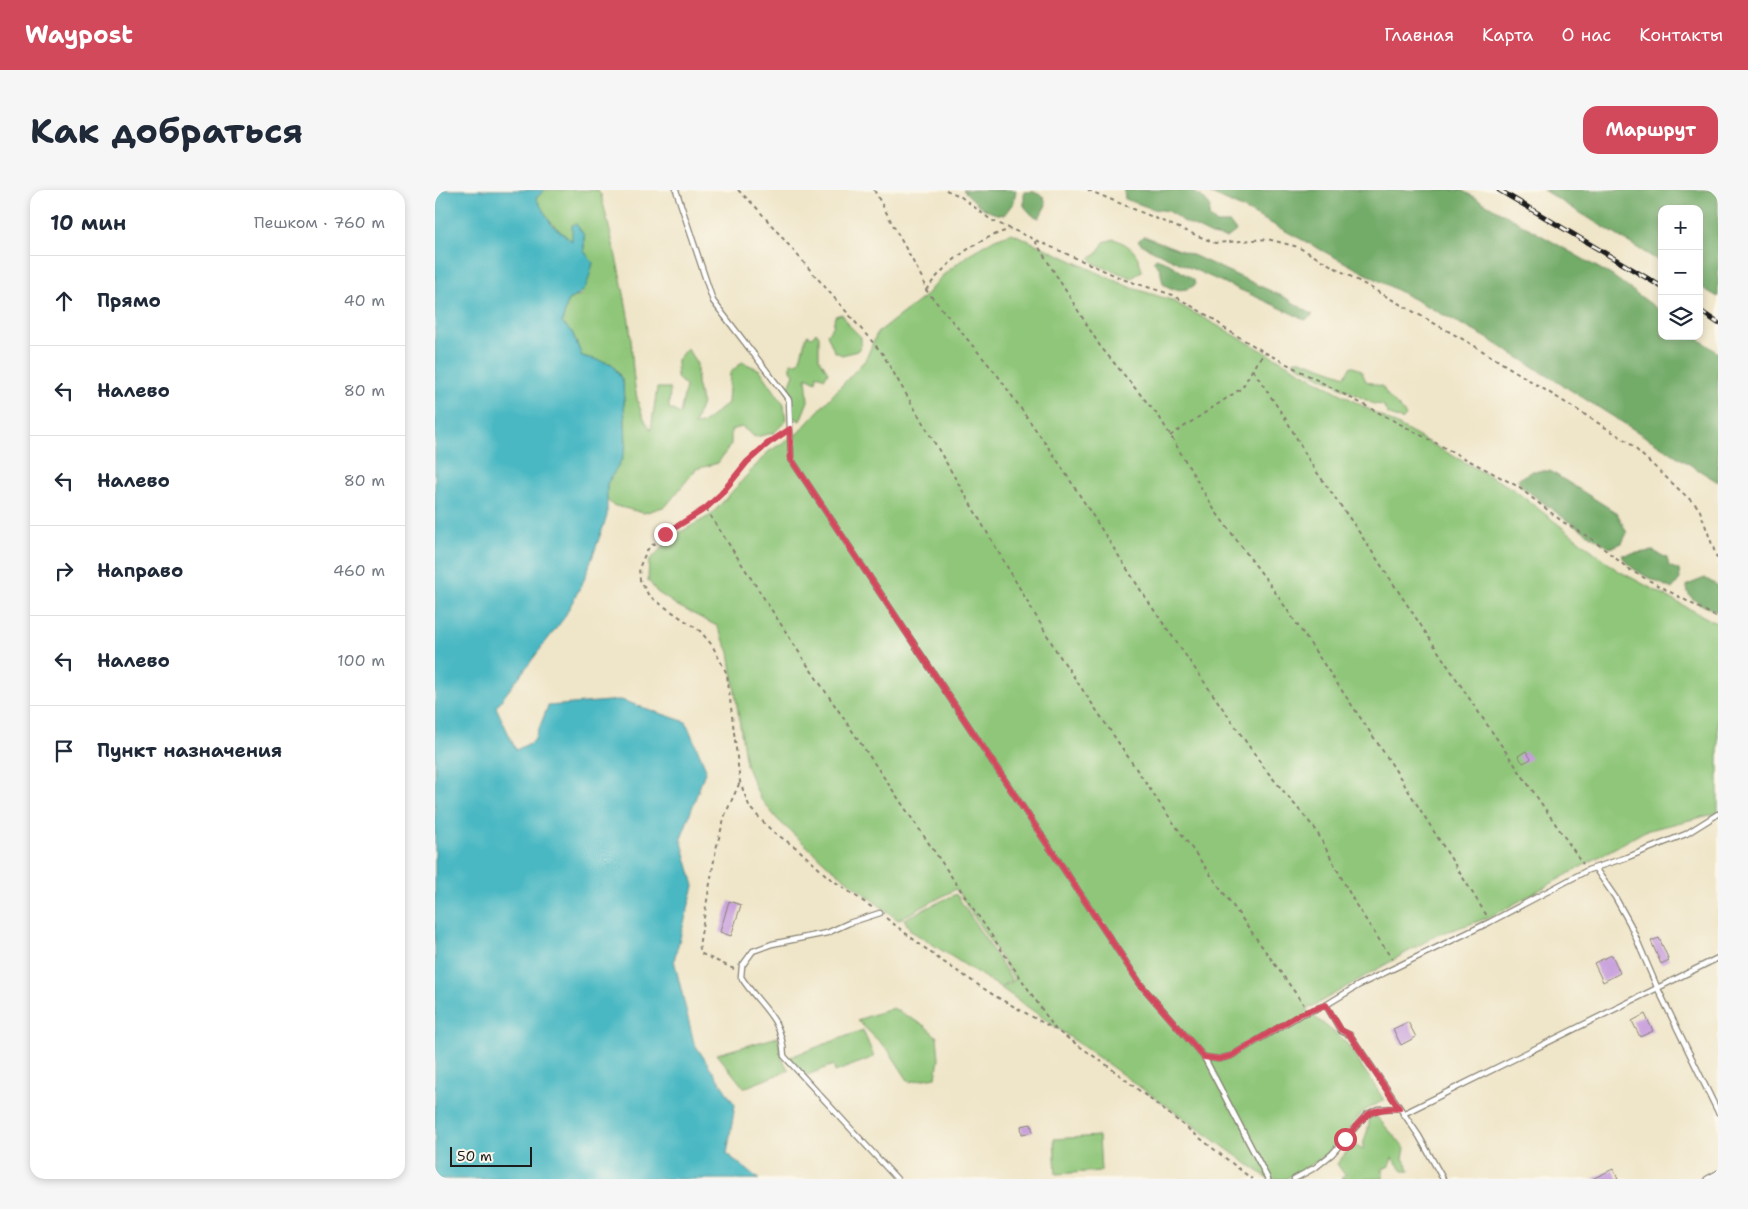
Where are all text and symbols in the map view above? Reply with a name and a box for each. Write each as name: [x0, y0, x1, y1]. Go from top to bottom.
text: Waypost: [25, 19, 133, 51]
text: Главная: [1384, 23, 1454, 47]
text: Карта: [1482, 23, 1534, 47]
text: О нас: [1562, 23, 1611, 47]
text: Контакты: [1639, 23, 1723, 47]
button: Маршрут: [1583, 106, 1718, 154]
text: Как добраться: [30, 107, 303, 154]
map controls: [1658, 205, 1703, 340]
button: +: [1658, 205, 1703, 250]
text: 10 мин: [50, 209, 126, 237]
text: Пешком · 760 m: [254, 212, 385, 233]
button: −: [1658, 250, 1703, 295]
icon: ahead: [50, 287, 78, 315]
text: Прямо: [97, 288, 161, 313]
text: 40 m: [343, 290, 385, 311]
button: layers: [1658, 295, 1703, 340]
icon: left: [50, 377, 78, 405]
text: Налево: [97, 378, 170, 403]
text: 80 m: [344, 380, 385, 401]
icon: left: [50, 467, 78, 495]
text: Налево: [97, 468, 170, 493]
text: 80 m: [344, 470, 385, 491]
route end: [654, 523, 677, 546]
icon: right: [50, 557, 78, 585]
text: Направо: [97, 558, 183, 583]
text: 460 m: [333, 560, 385, 581]
icon: left: [50, 647, 78, 675]
text: Налево: [97, 648, 170, 673]
text: 100 m: [337, 650, 385, 671]
icon: arrive: [50, 737, 78, 765]
text: Пункт назначения: [97, 738, 282, 763]
route start: [1334, 1128, 1357, 1151]
scale bar: [450, 1144, 533, 1167]
text: 50 m: [457, 1147, 492, 1165]

